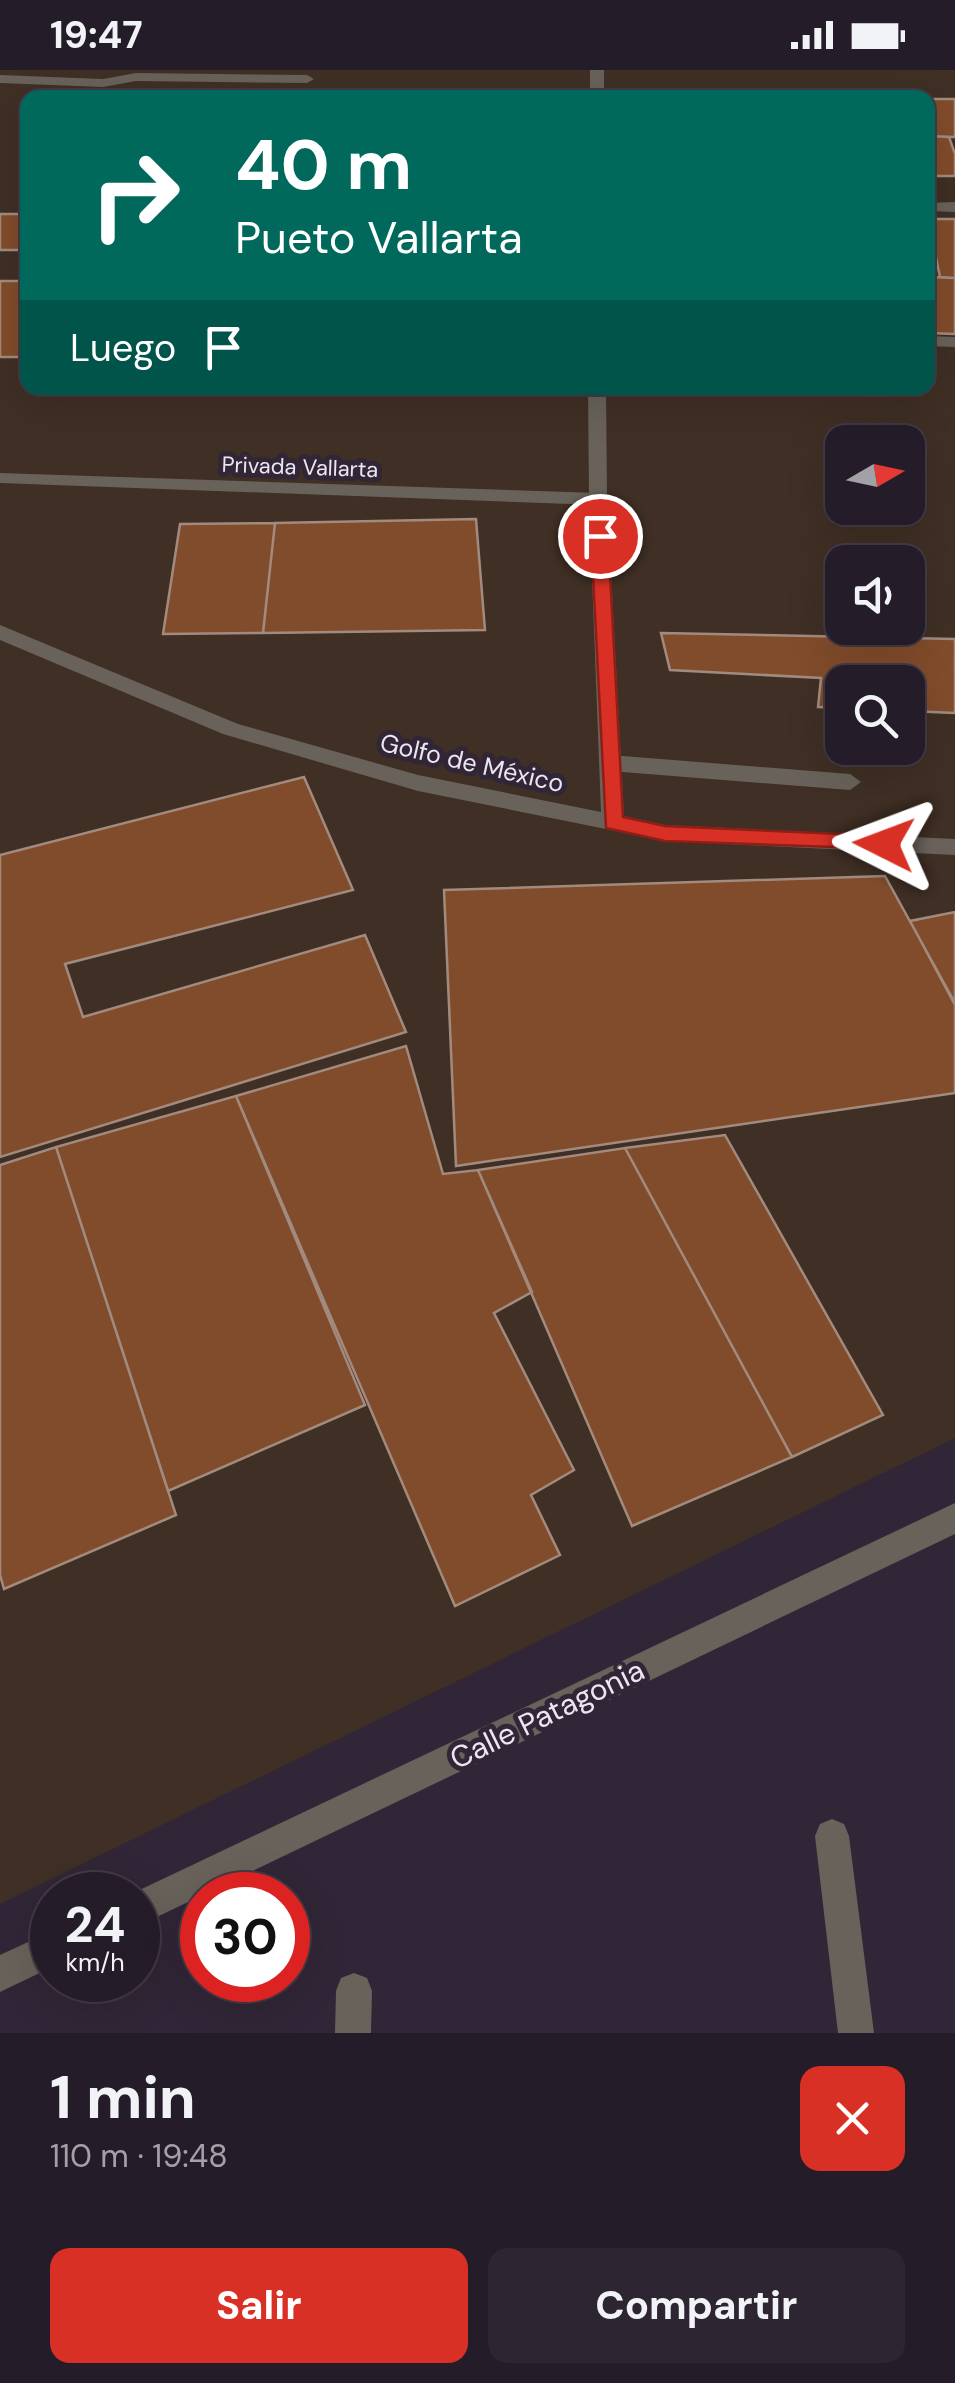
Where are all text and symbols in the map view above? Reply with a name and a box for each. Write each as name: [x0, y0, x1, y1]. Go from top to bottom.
text: 19:47: [50, 10, 143, 60]
text: 40 m: [235, 120, 412, 211]
icon: right: [70, 130, 200, 260]
text: Pueto Vallarta: [235, 208, 523, 267]
icon: arrive: [196, 320, 251, 375]
text: Luego: [70, 323, 176, 373]
north arrow: [825, 425, 925, 525]
map controls: [825, 425, 925, 765]
street label: Privada Vallarta: [221, 450, 379, 484]
pin: [558, 494, 643, 579]
icon: arrive: [573, 509, 628, 564]
button: sound: [825, 545, 925, 645]
button: search: [825, 665, 925, 765]
street label: Golfo de México: [377, 726, 567, 800]
position arrow: [832, 792, 936, 896]
street label: Calle Patagonia: [443, 1650, 651, 1778]
speed limit sign: 30: [180, 1872, 310, 2002]
text: 24: [65, 1892, 126, 1958]
text: km/h: [65, 1946, 125, 1979]
text: 1 min: [50, 2058, 196, 2137]
button: close: [800, 2066, 905, 2171]
text: 110 m · 19:48: [50, 2135, 228, 2177]
button: Salir: [50, 2248, 468, 2363]
button: Compartir: [488, 2248, 905, 2363]

